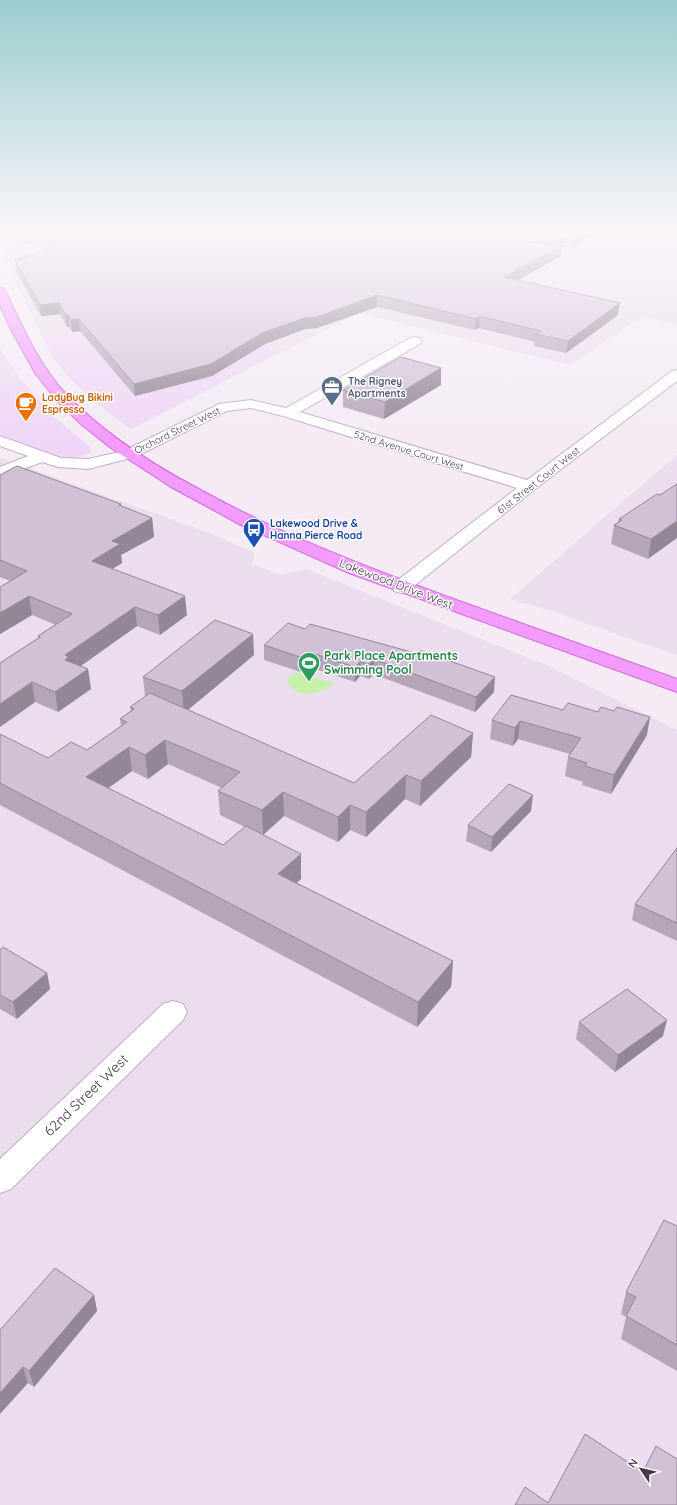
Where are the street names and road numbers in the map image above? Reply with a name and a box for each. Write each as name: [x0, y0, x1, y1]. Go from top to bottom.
street label: Orchard Street West: [132, 404, 223, 457]
street label: 52nd Avenue Court West: [352, 428, 466, 474]
street label: 61st Street Court West: [494, 444, 583, 517]
street label: Lakewood Drive West: [337, 555, 455, 612]
street label: 62nd Street West: [40, 1050, 132, 1140]

